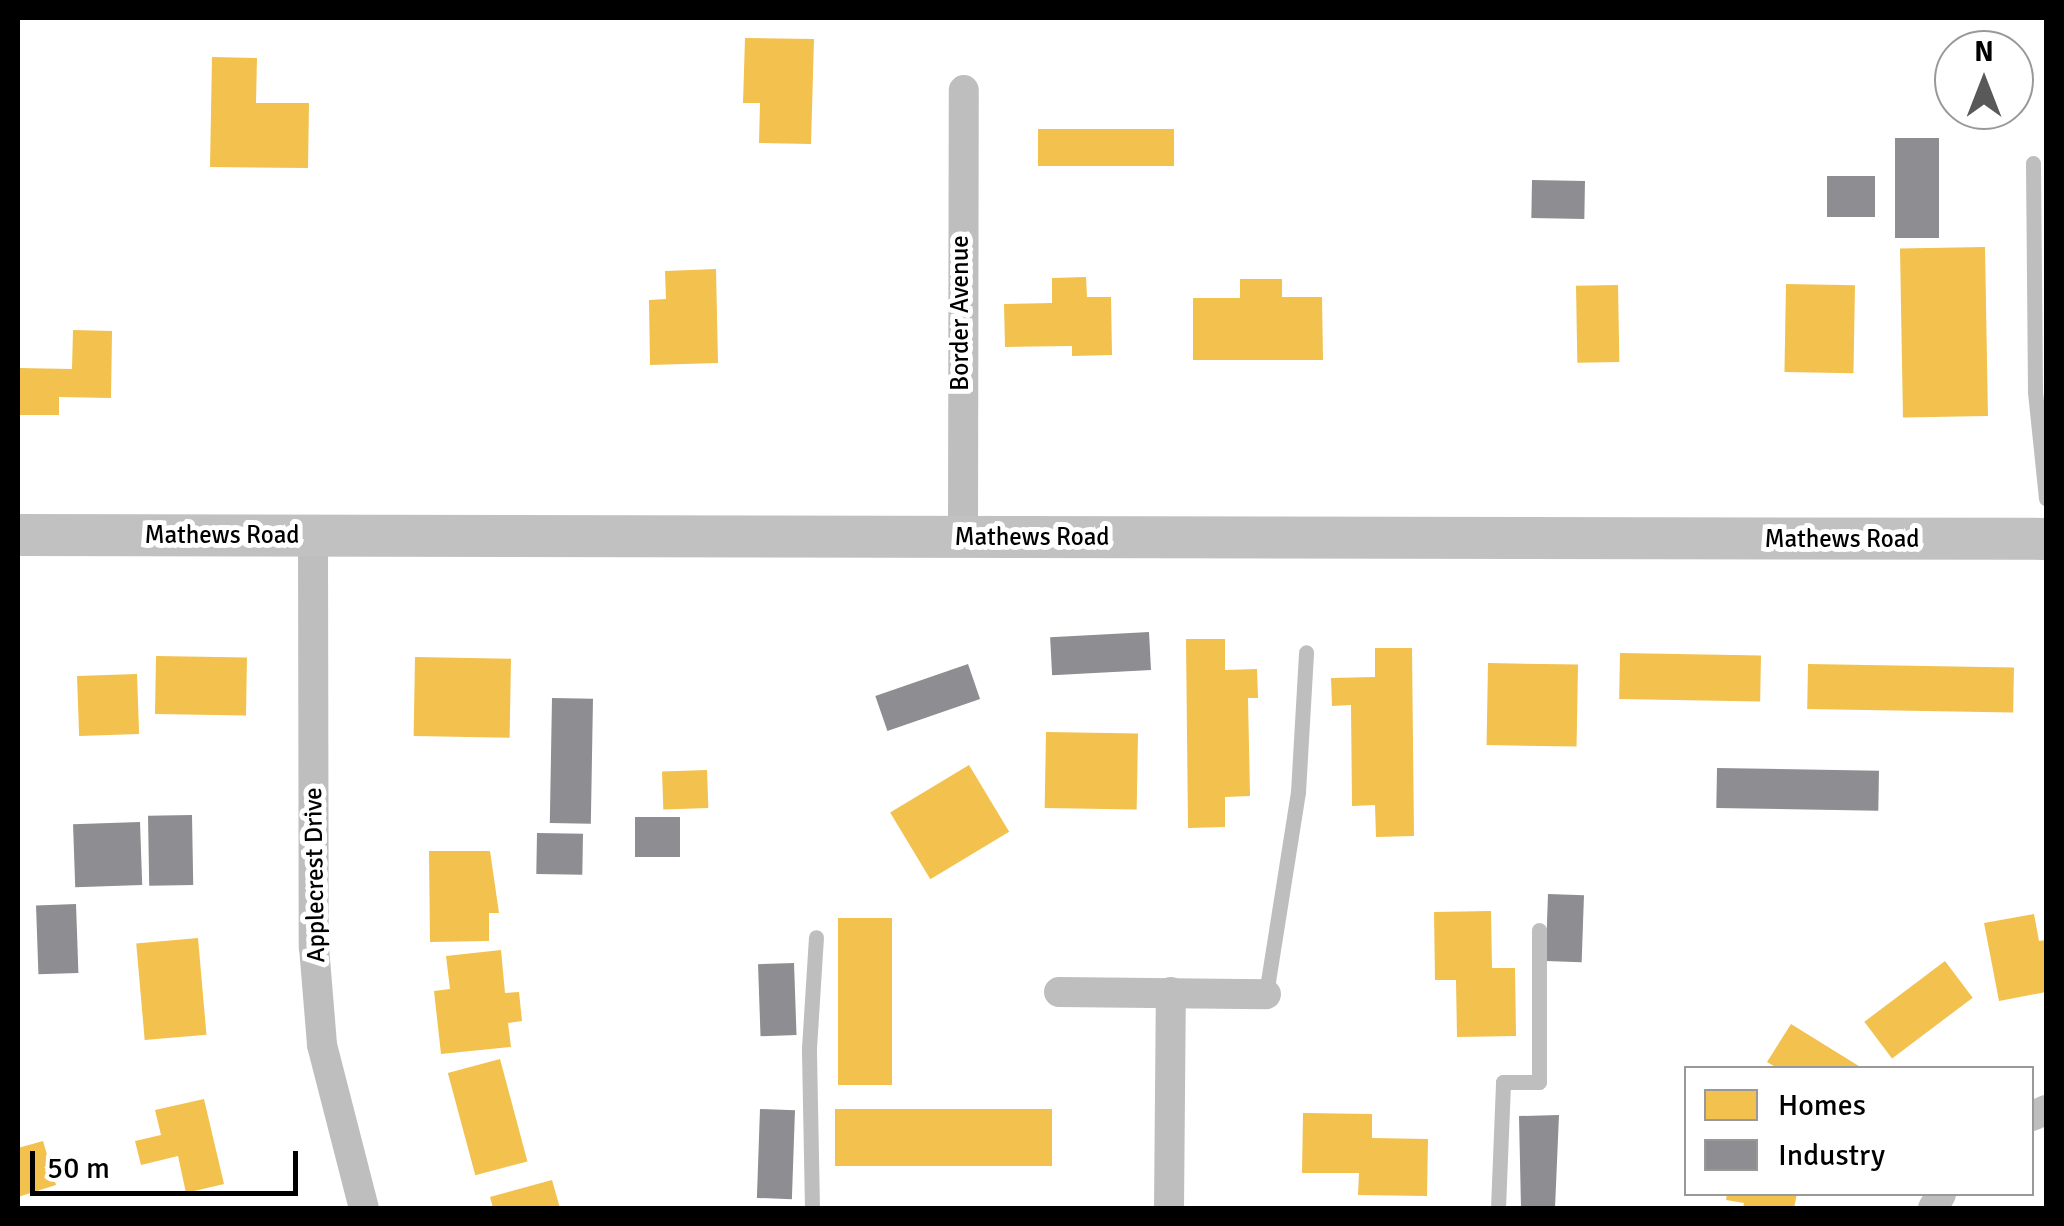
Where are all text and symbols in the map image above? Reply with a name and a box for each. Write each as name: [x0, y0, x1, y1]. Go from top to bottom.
north arrow: [1934, 30, 2034, 130]
text: N: [1974, 35, 1994, 69]
street label: Border Avenue: [945, 235, 975, 391]
street label: Mathews Road: [144, 520, 300, 550]
street label: Mathews Road: [954, 522, 1110, 552]
street label: Mathews Road: [1764, 524, 1920, 554]
street label: Applecrest Drive: [298, 787, 332, 963]
legend: [1684, 1066, 2034, 1196]
text: Homes: [1778, 1087, 1866, 1124]
scale bar: [35, 1131, 302, 1193]
text: Industry: [1778, 1137, 1885, 1174]
text: 50 m: [47, 1150, 110, 1187]

